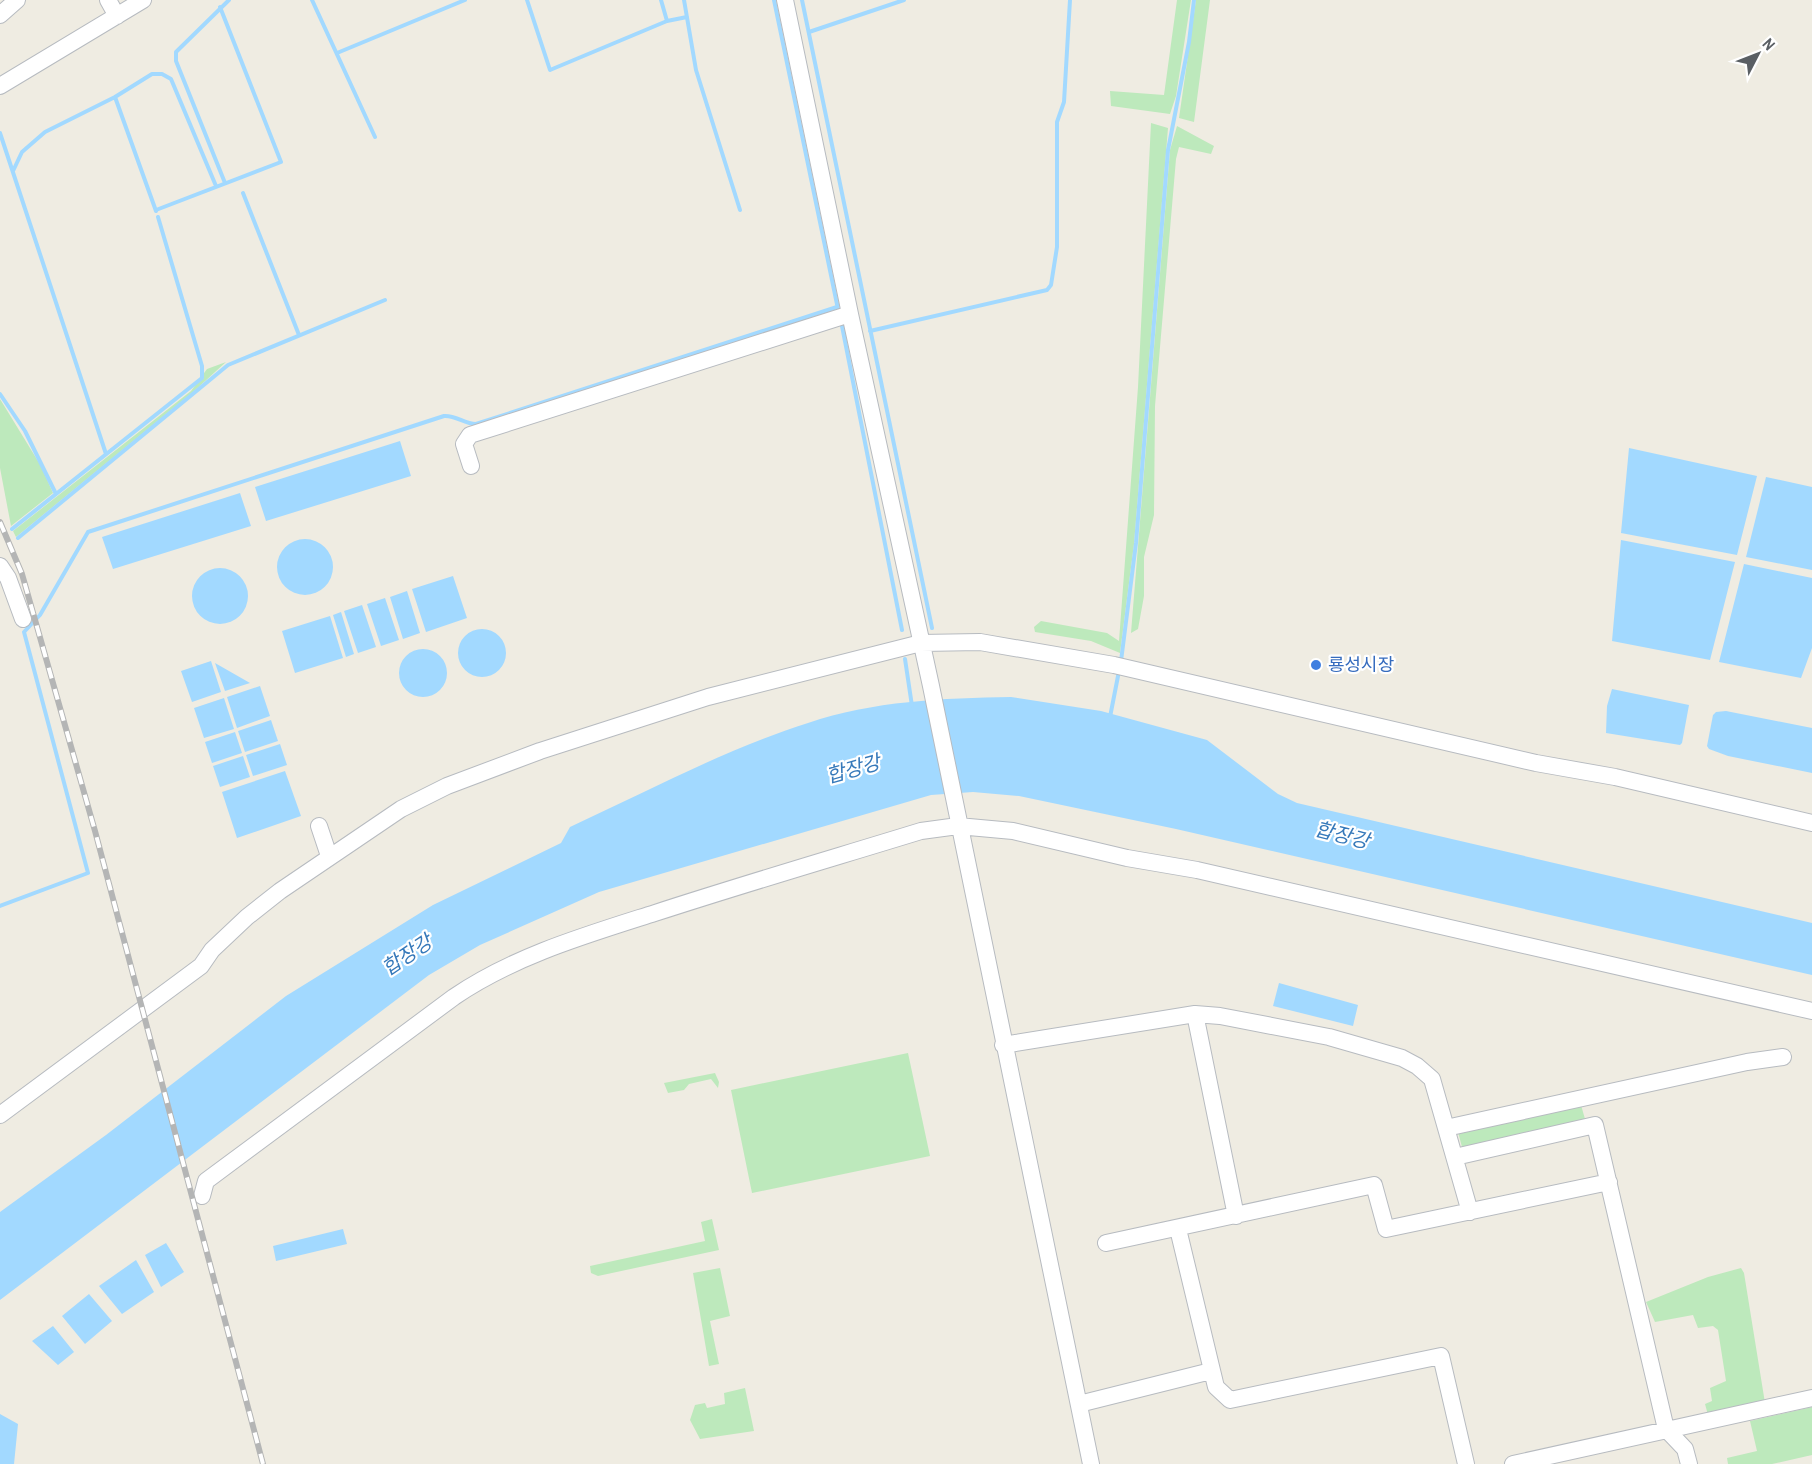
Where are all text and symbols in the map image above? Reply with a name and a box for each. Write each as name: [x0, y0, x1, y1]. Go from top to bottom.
north arrow: [1728, 24, 1788, 84]
text: N: [1758, 33, 1780, 55]
place label: 룡성시장: [1328, 652, 1394, 677]
marker: 룡성시장: [1309, 658, 1323, 672]
water label: 합장강: [823, 747, 886, 789]
water label: 합장강: [1312, 815, 1375, 855]
water label: 합장강: [376, 927, 439, 981]

